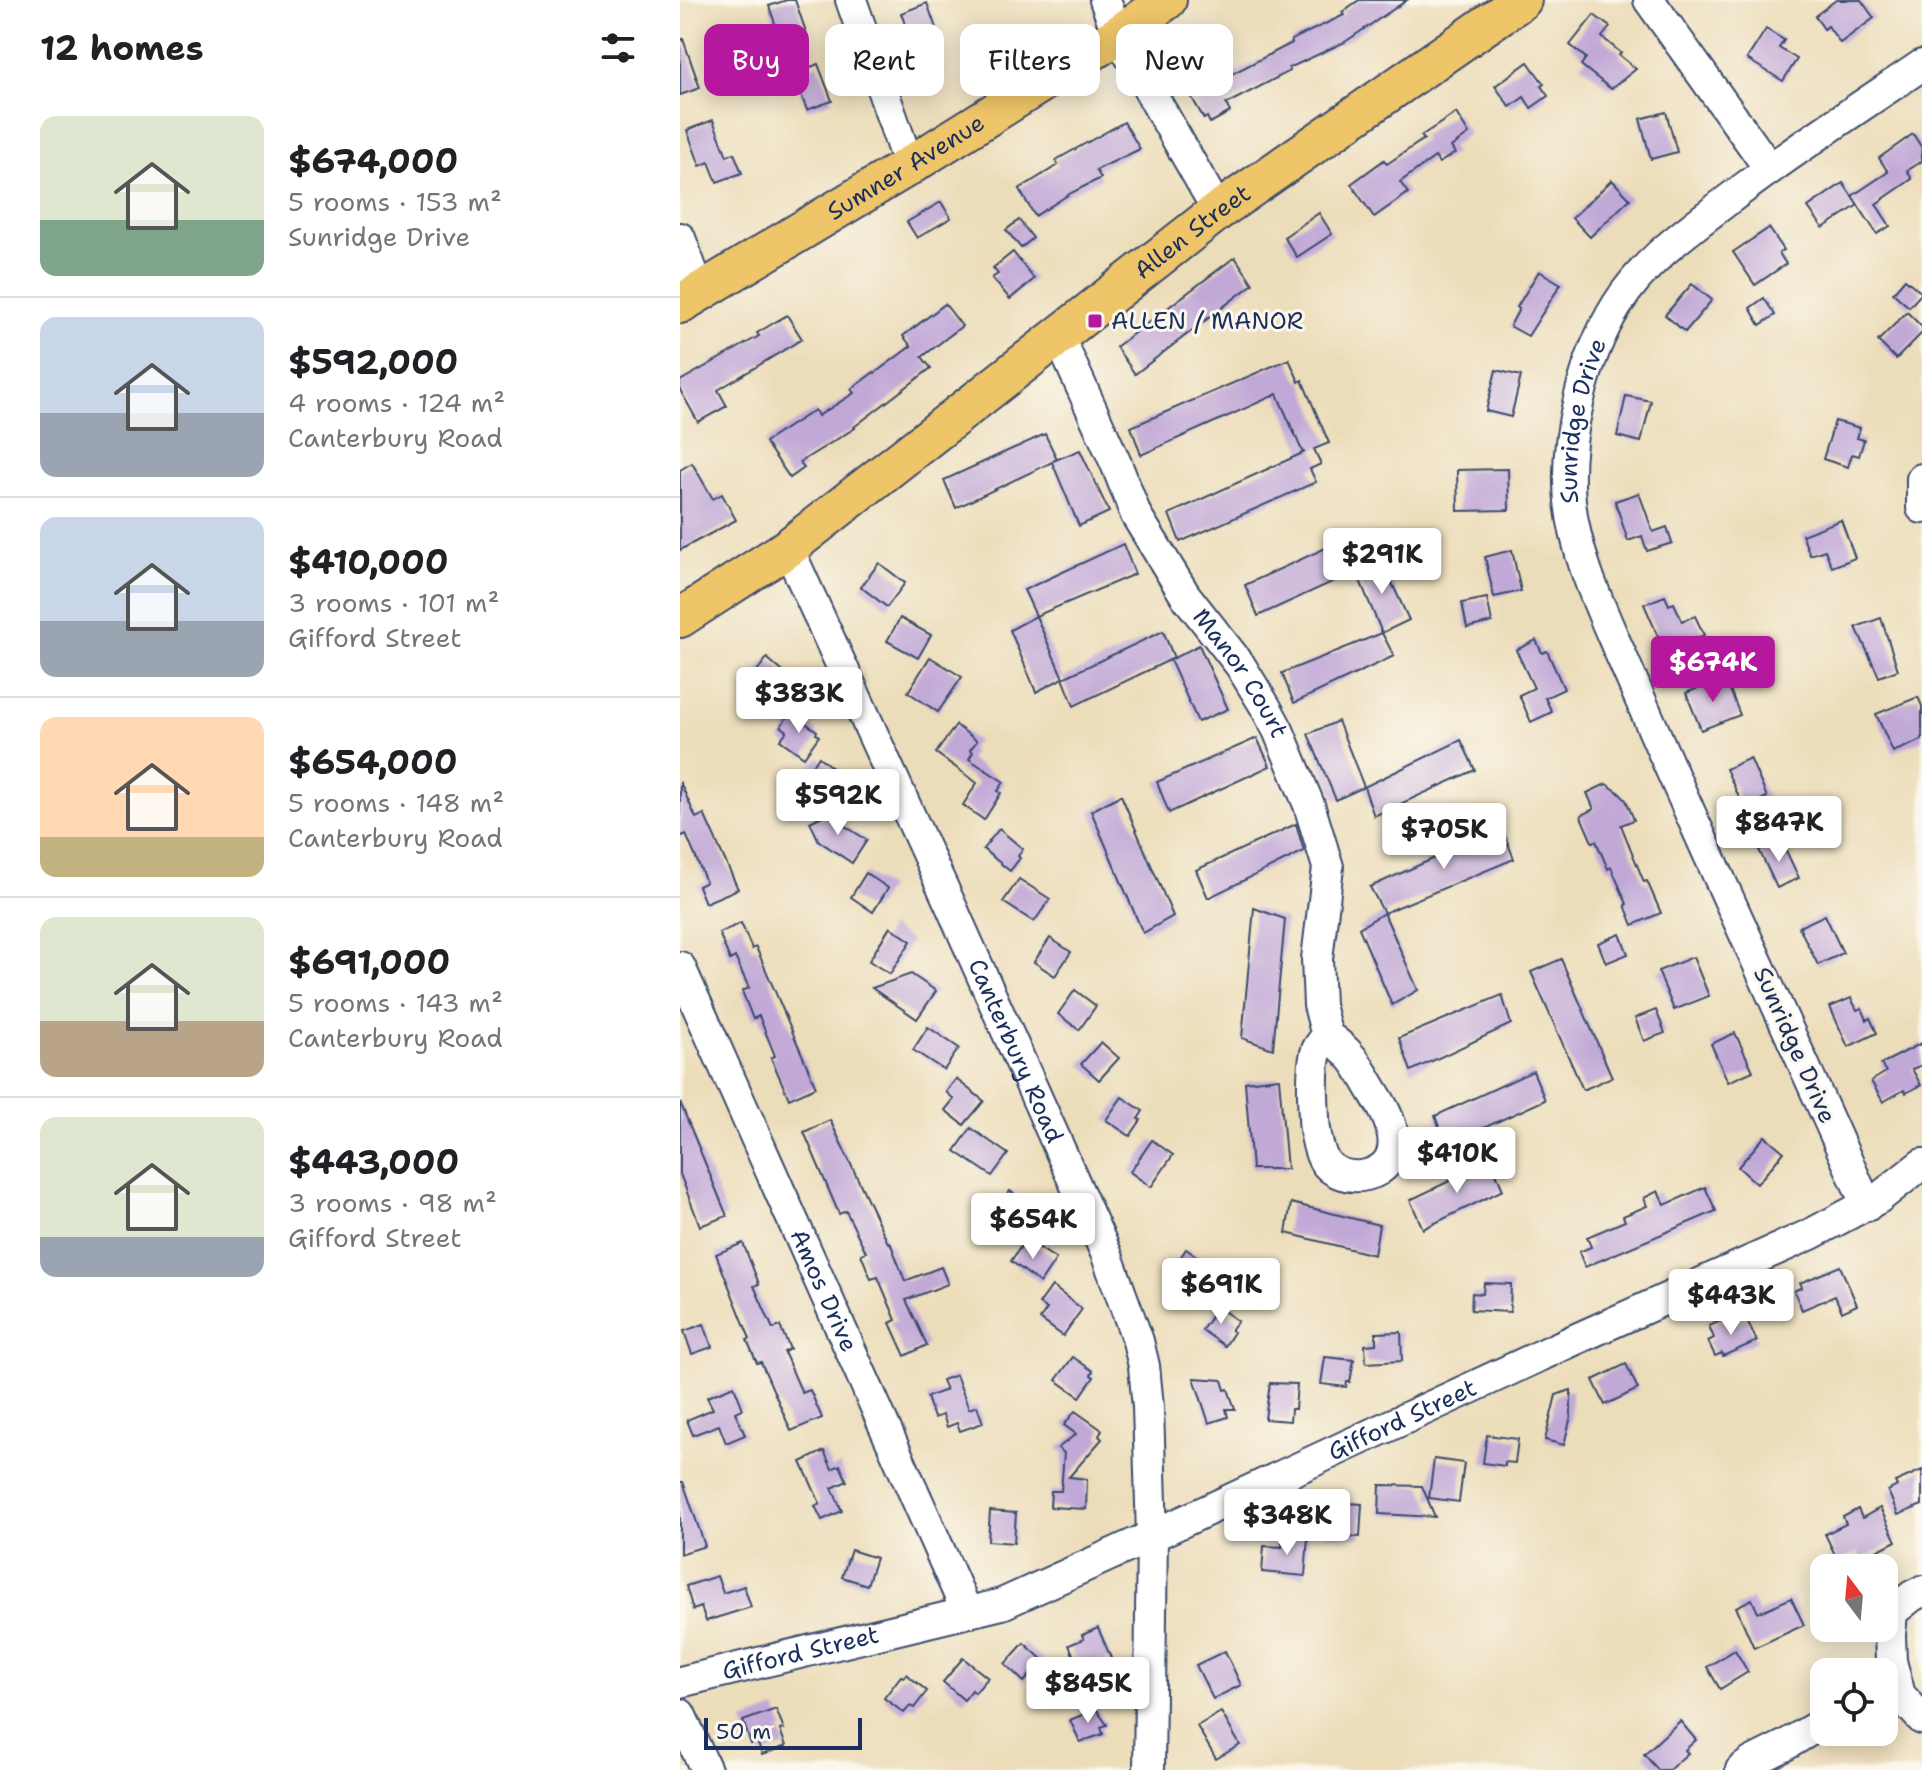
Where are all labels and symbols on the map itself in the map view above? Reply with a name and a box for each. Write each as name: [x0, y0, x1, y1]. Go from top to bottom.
street label: Sumner Avenue: [821, 107, 991, 228]
street label: Allen Street: [1128, 177, 1257, 287]
place label: ALLEN / MANOR: [1111, 305, 1303, 337]
marker: ALLEN / MANOR: [1086, 312, 1104, 330]
street label: Sunridge Drive: [1553, 333, 1614, 505]
pin: $291K: [1326, 528, 1438, 596]
street label: Manor Court: [1186, 602, 1295, 742]
pin: $674K: [1657, 636, 1769, 704]
pin: $383K: [743, 667, 855, 735]
pin: $592K: [782, 769, 894, 837]
pin: $847K: [1723, 796, 1835, 864]
pin: $705K: [1388, 803, 1500, 871]
street label: Canterbury Road: [961, 954, 1071, 1148]
street label: Sunridge Drive: [1746, 962, 1844, 1128]
pin: $410K: [1401, 1127, 1513, 1195]
pin: $654K: [977, 1193, 1089, 1261]
street label: Amos Drive: [783, 1224, 865, 1357]
pin: $691K: [1165, 1258, 1277, 1326]
pin: $443K: [1675, 1269, 1787, 1337]
street label: Gifford Street: [1323, 1371, 1482, 1468]
pin: $348K: [1231, 1489, 1343, 1557]
north arrow: [1810, 1554, 1898, 1642]
street label: Gifford Street: [719, 1618, 882, 1687]
pin: $845K: [1032, 1657, 1144, 1725]
scale bar: [704, 1714, 862, 1750]

